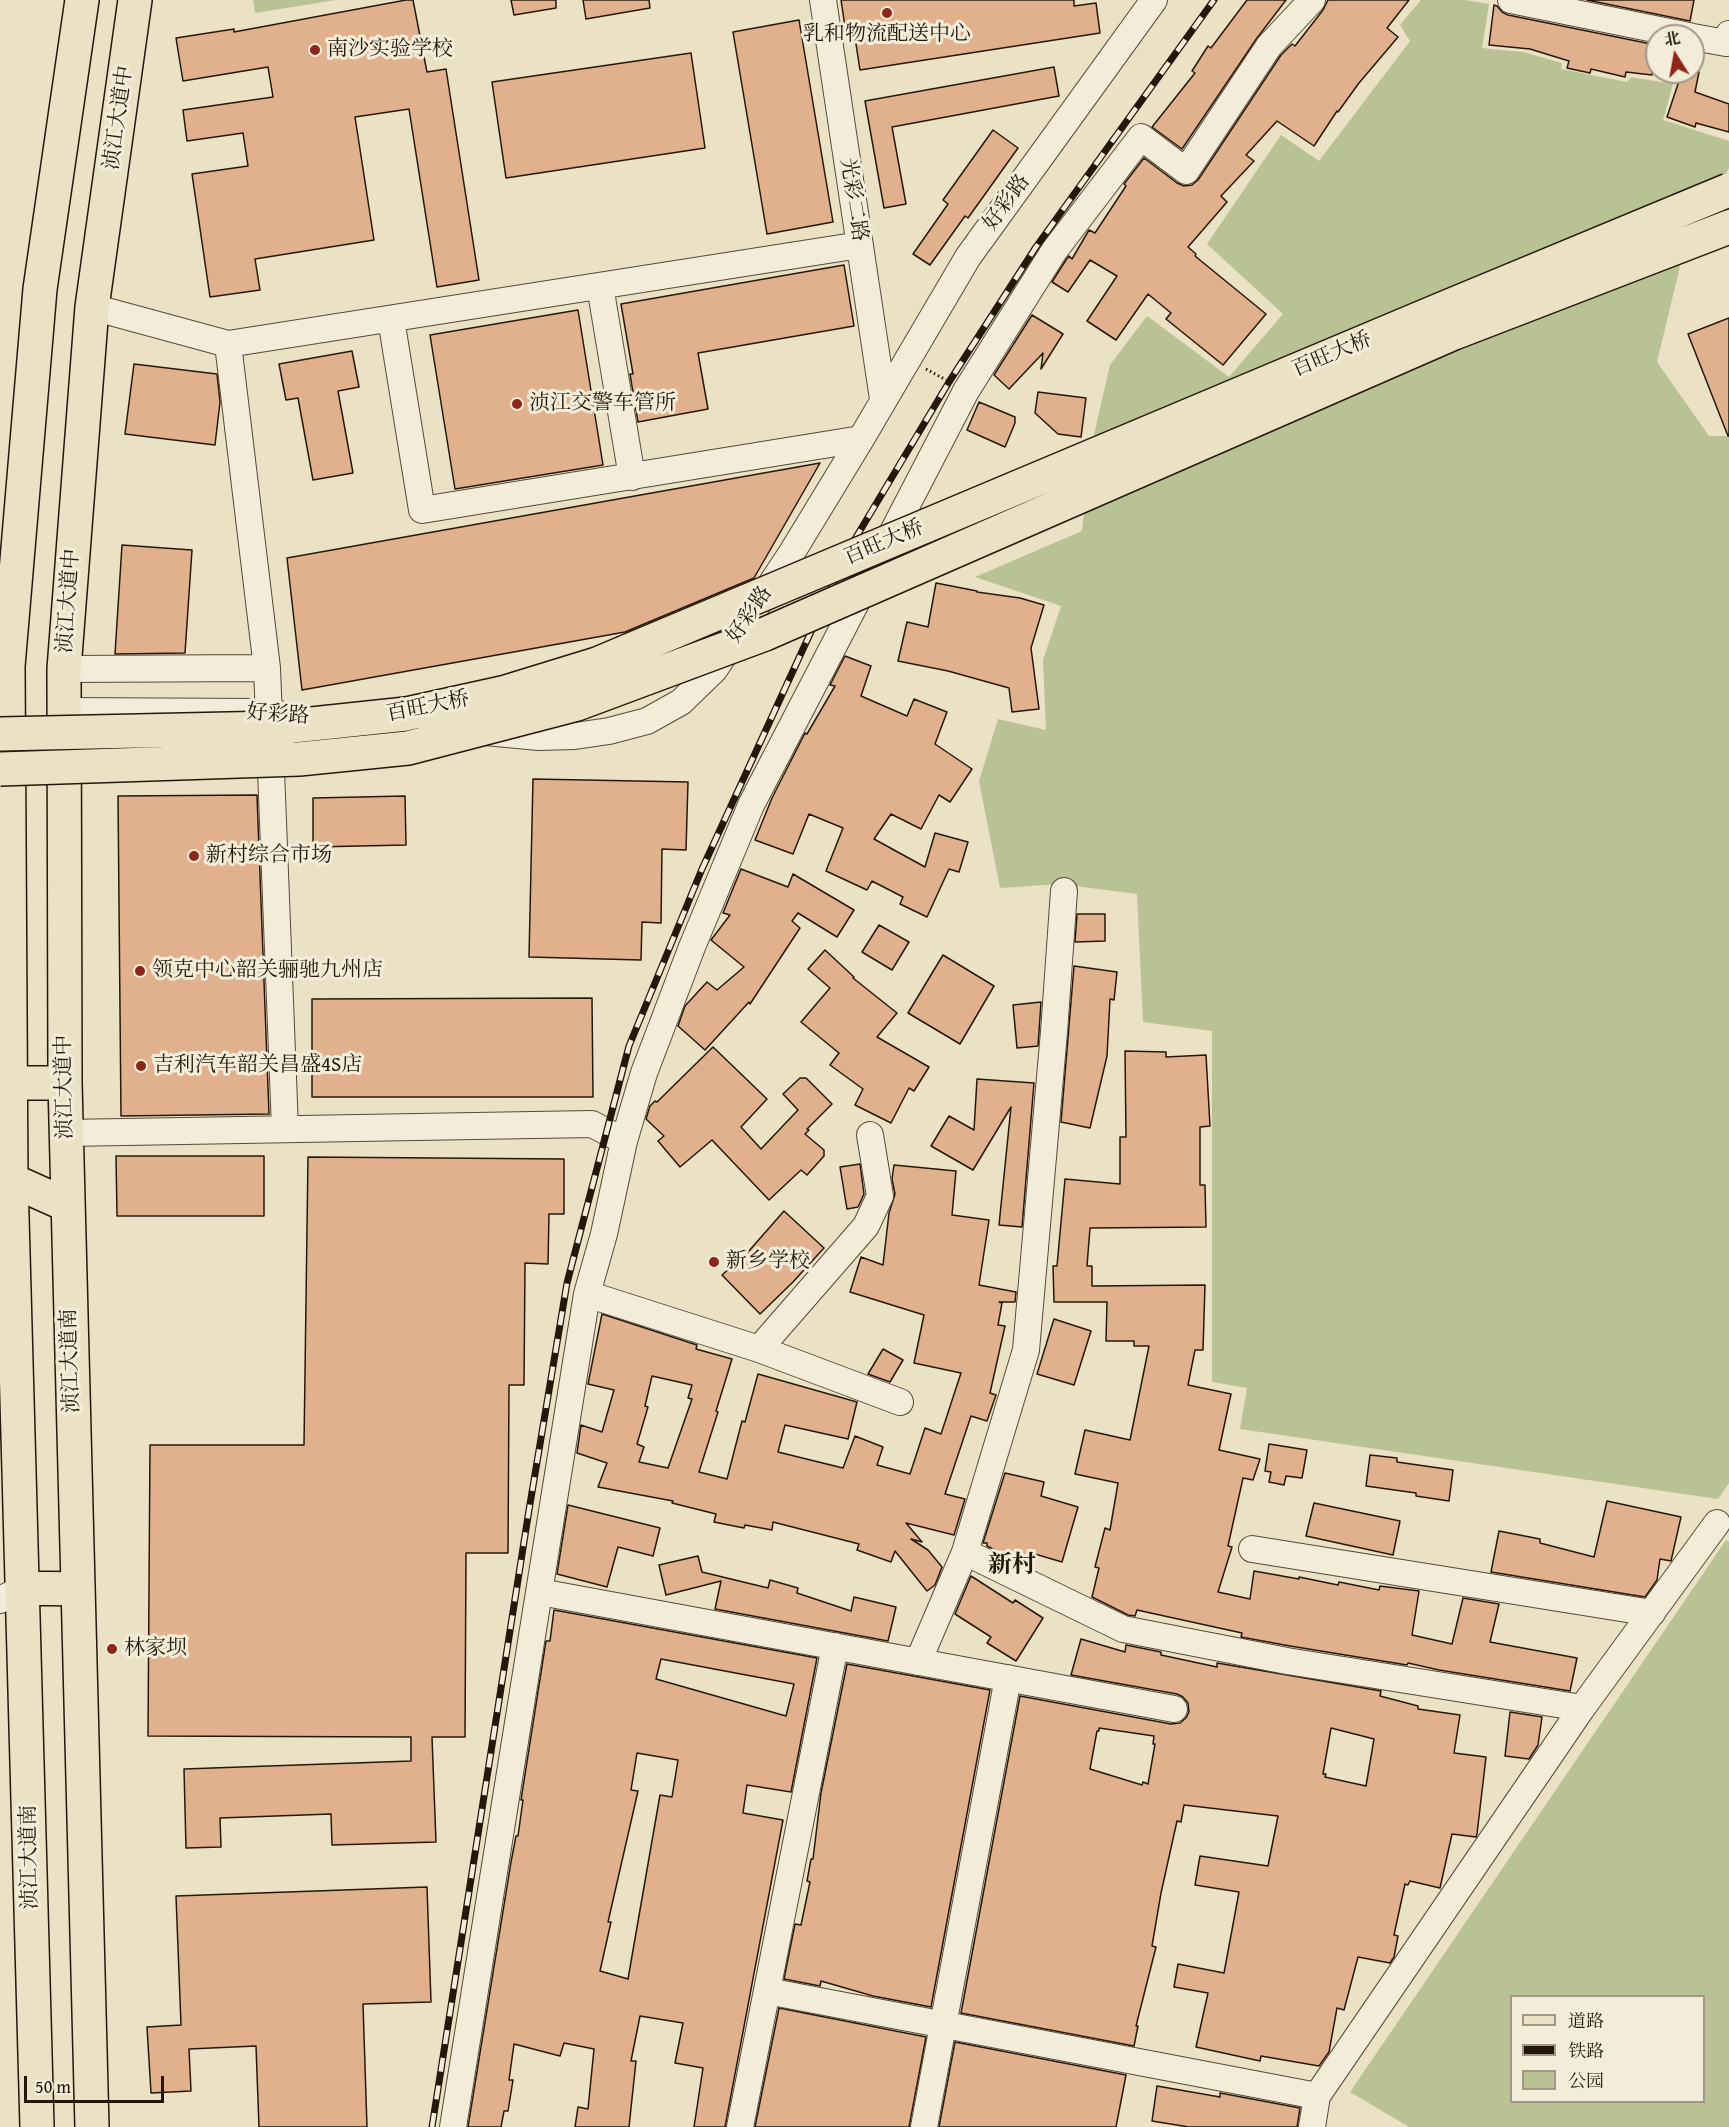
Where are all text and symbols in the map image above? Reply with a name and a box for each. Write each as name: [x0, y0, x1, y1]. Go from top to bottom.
marker: 乳和物流配送中心: [880, 6, 894, 20]
place label: 乳和物流配送中心: [803, 22, 971, 48]
north arrow: [1645, 24, 1705, 84]
text: 北: [1662, 25, 1682, 52]
place label: 南沙实验学校: [327, 37, 453, 63]
marker: 南沙实验学校: [308, 43, 322, 57]
street label: 浈江大道中: [99, 64, 139, 172]
street label: 光彩二路: [834, 157, 872, 243]
street label: 好彩路: [978, 170, 1036, 236]
street label: 百旺大桥: [1288, 327, 1376, 383]
place label: 浈江交警车管所: [529, 391, 676, 417]
marker: 浈江交警车管所: [510, 397, 524, 411]
street label: 百旺大桥: [840, 515, 928, 571]
street label: 浈江大道中: [53, 548, 85, 654]
street label: 好彩路: [722, 582, 778, 648]
street label: 百旺大桥: [384, 687, 472, 727]
street label: 好彩路: [246, 700, 310, 730]
place label: 新村综合市场: [206, 843, 332, 869]
marker: 新村综合市场: [187, 849, 201, 863]
place label: 领克中心韶关骊驰九州店: [152, 958, 383, 984]
marker: 领克中心韶关骊驰九州店: [133, 964, 147, 978]
street label: 浈江大道中: [51, 1034, 79, 1140]
place label: 吉利汽车韶关昌盛4S店: [153, 1053, 362, 1079]
marker: 吉利汽车韶关昌盛4S店: [134, 1059, 148, 1073]
place label: 新乡学校: [726, 1249, 810, 1275]
marker: 新乡学校: [707, 1255, 721, 1269]
street label: 浈江大道南: [57, 1308, 85, 1414]
district label: 新村: [988, 1552, 1036, 1580]
place label: 林家坝: [124, 1636, 187, 1662]
marker: 林家坝: [105, 1642, 119, 1656]
street label: 浈江大道南: [16, 1804, 44, 1910]
legend: [1510, 1995, 1705, 2103]
text: 道路: [1568, 2007, 1604, 2034]
text: 铁路: [1568, 2037, 1604, 2064]
scale bar: [27, 2064, 166, 2102]
text: 公园: [1568, 2067, 1604, 2094]
text: 50 m: [35, 2073, 71, 2100]

